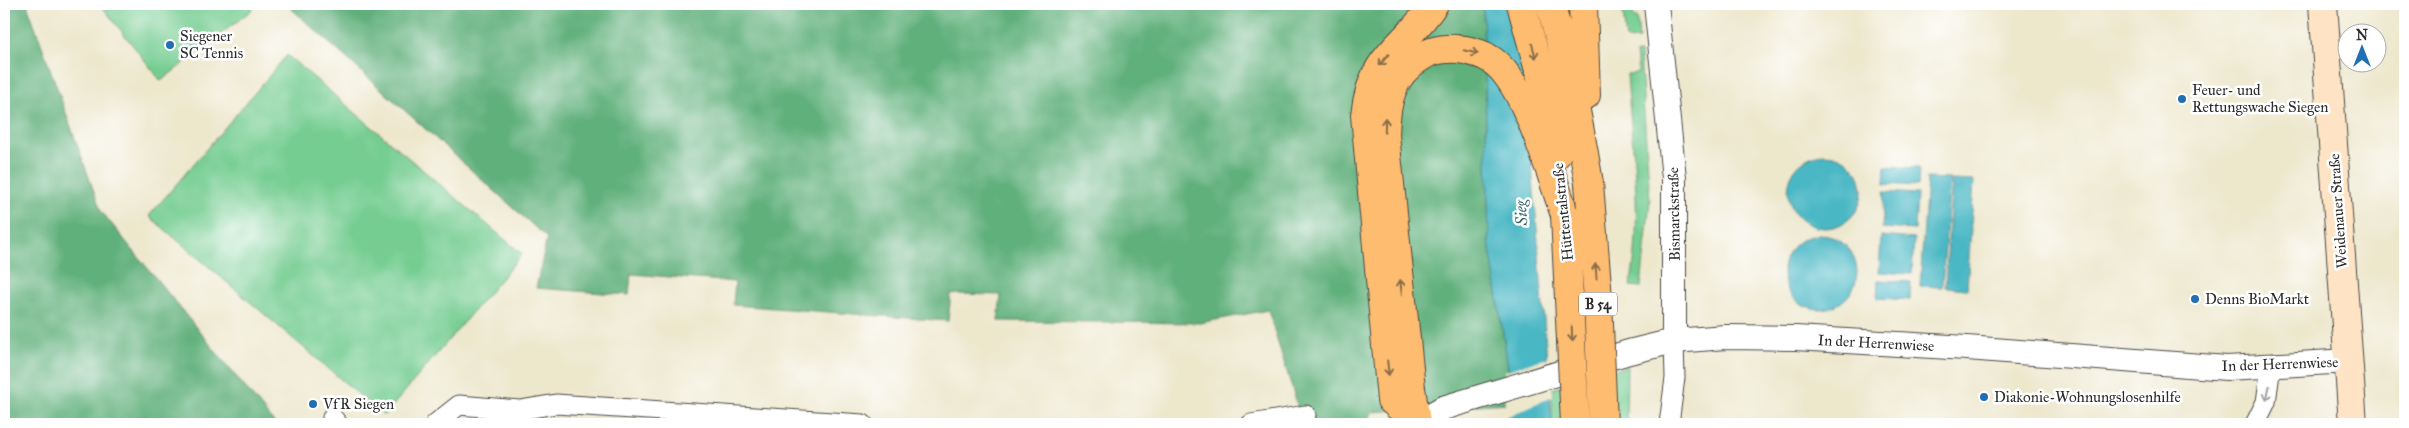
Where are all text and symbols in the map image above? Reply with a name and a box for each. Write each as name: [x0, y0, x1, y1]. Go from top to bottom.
north arrow: [2336, 22, 2386, 72]
place label: Siegener SC Tennis: [180, 27, 243, 62]
text: N: [2356, 27, 2368, 44]
marker: Siegener SC Tennis: [164, 39, 176, 51]
one-way arrow: [1530, 42, 1540, 58]
one-way arrow: [1463, 48, 1479, 57]
one-way arrow: [1378, 53, 1389, 66]
place label: Feuer- und Rettungswache Siegen: [2192, 81, 2328, 116]
marker: Feuer- und Rettungswache Siegen: [2176, 93, 2188, 105]
one-way arrow: [1381, 117, 1390, 133]
street label: Weidenauer Straße: [2325, 153, 2351, 269]
street label: Hüttentalstraße: [1549, 162, 1577, 262]
street label: Bismarckstraße: [1664, 167, 1684, 261]
water label: Sieg: [1511, 199, 1531, 227]
one-way arrow: [1591, 263, 1600, 279]
one-way arrow: [1396, 279, 1406, 295]
place label: Denns BioMarkt: [2205, 290, 2310, 308]
road number: B 54: [1579, 292, 1617, 316]
marker: Denns BioMarkt: [2189, 293, 2201, 305]
one-way arrow: [1568, 326, 1577, 342]
street label: In der Herrenwiese: [1817, 331, 1935, 355]
street label: In der Herrenwiese: [2221, 353, 2339, 375]
one-way arrow: [1383, 360, 1393, 376]
one-way arrow: [2263, 385, 2272, 401]
place label: Diakonie-Wohnungslosenhilfe: [1994, 388, 2181, 406]
marker: Diakonie-Wohnungslosenhilfe: [1978, 391, 1990, 403]
place label: VfR Siegen: [322, 395, 394, 413]
marker: VfR Siegen: [307, 398, 319, 410]

